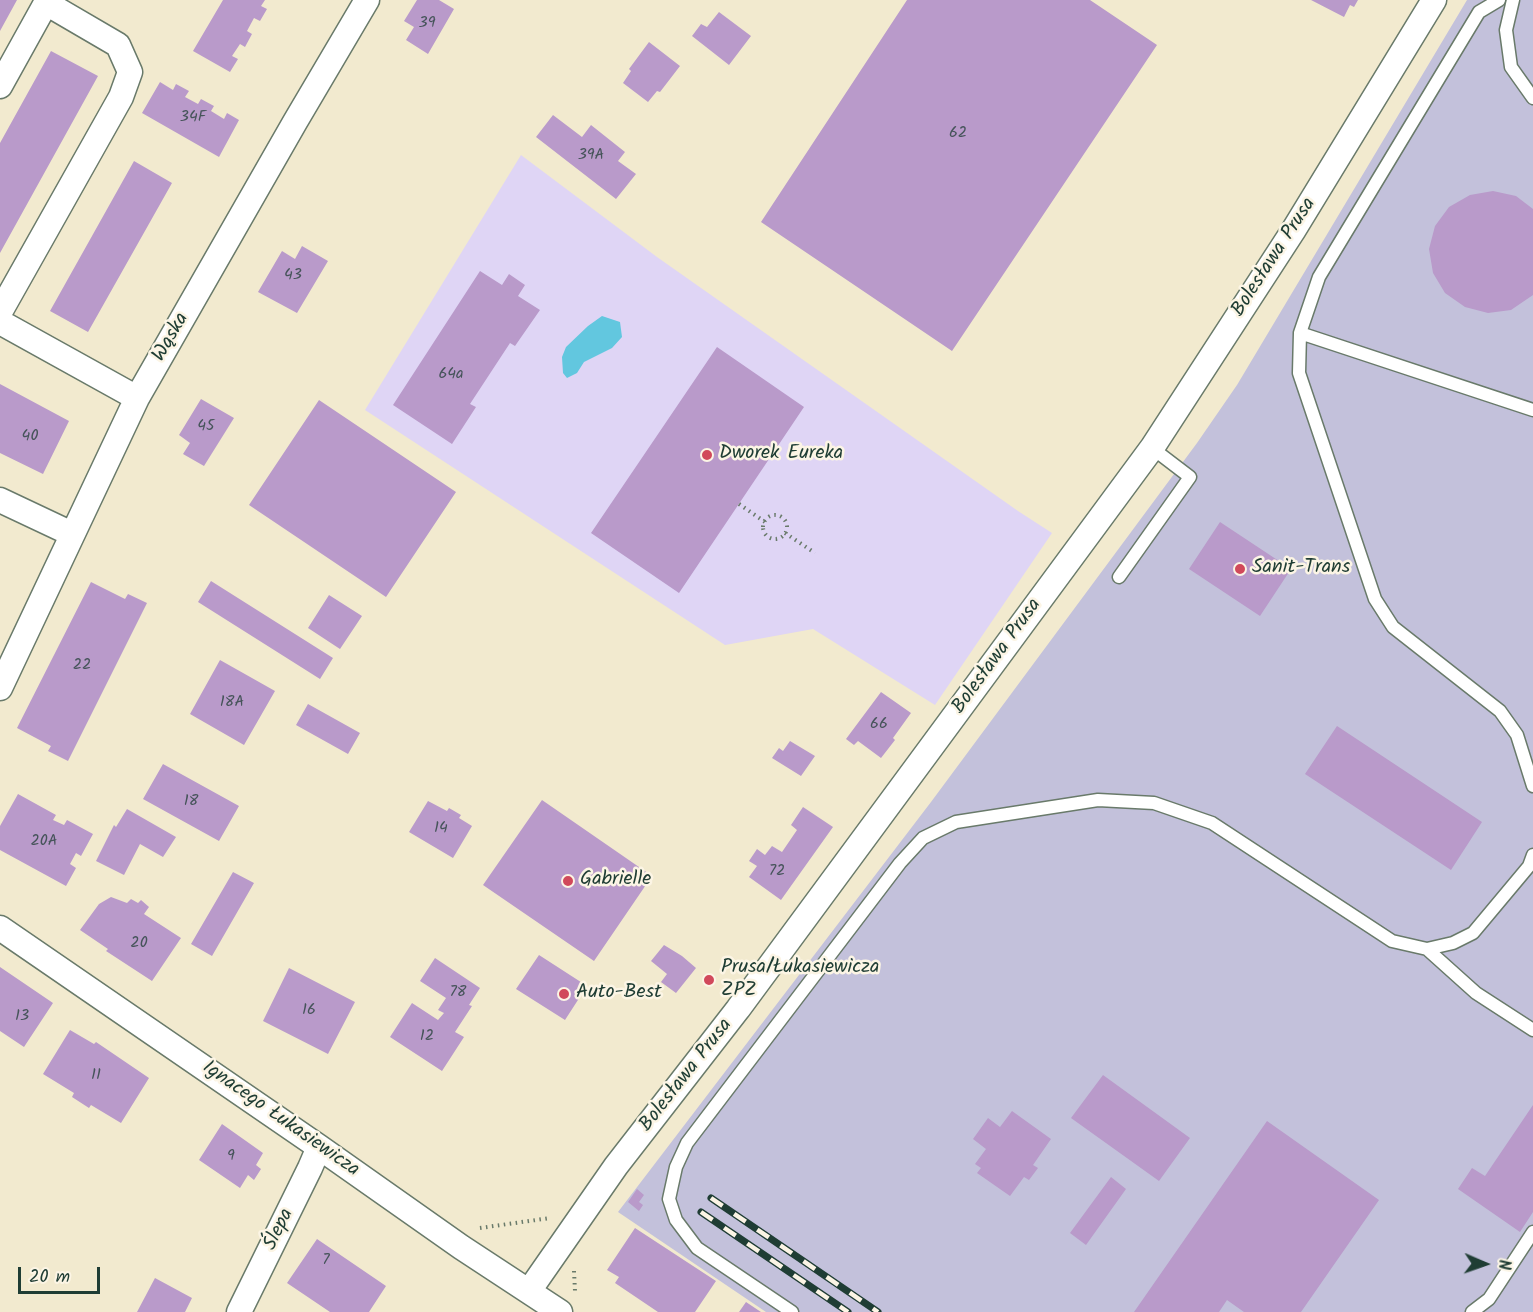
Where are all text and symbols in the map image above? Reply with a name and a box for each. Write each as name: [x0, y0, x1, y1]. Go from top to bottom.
house number: 39: [419, 14, 435, 34]
house number: 34F: [180, 108, 206, 128]
house number: 62: [949, 124, 967, 144]
house number: 39A: [578, 146, 604, 166]
street label: Bolesława Prusa: [1228, 194, 1322, 322]
house number: 43: [284, 266, 302, 286]
street label: Wąska: [149, 309, 195, 367]
house number: 64a: [438, 365, 464, 385]
house number: 45: [197, 417, 215, 437]
house number: 40: [22, 427, 38, 447]
place label: Dworek Eureka: [719, 443, 843, 467]
marker: Dworek Eureka: [700, 448, 714, 462]
place label: Sanit-Trans: [1252, 557, 1350, 581]
marker: Sanit-Trans: [1233, 562, 1247, 576]
street label: Bolesława Prusa: [948, 595, 1048, 719]
house number: 22: [73, 656, 91, 676]
house number: 18A: [220, 693, 244, 713]
house number: 66: [870, 715, 888, 735]
house number: 18: [184, 792, 198, 812]
house number: 14: [434, 819, 448, 839]
house number: 20A: [30, 832, 58, 852]
house number: 72: [769, 862, 785, 882]
place label: Gabrielle: [580, 869, 651, 893]
marker: Gabrielle: [561, 874, 575, 888]
house number: 20: [130, 934, 148, 954]
place label: Prusa/Łukasiewicza ZPZ: [721, 957, 879, 1004]
marker: Prusa/Łukasiewicza ZPZ: [702, 973, 716, 987]
place label: Auto-Best: [576, 982, 662, 1006]
house number: 78: [449, 983, 467, 1003]
marker: Auto-Best: [557, 987, 571, 1001]
house number: 16: [302, 1001, 316, 1021]
house number: 13: [15, 1007, 29, 1027]
street label: Bolesława Prusa: [635, 1015, 739, 1137]
house number: 12: [420, 1027, 434, 1047]
street label: Ignacego Łukasiewicza: [197, 1057, 363, 1183]
house number: 11: [91, 1066, 101, 1086]
house number: 9: [227, 1147, 235, 1167]
street label: Ślepa: [260, 1205, 300, 1255]
north arrow: [1455, 1234, 1515, 1294]
house number: 7: [322, 1251, 330, 1271]
scale bar: [21, 1255, 104, 1293]
text: N: [1491, 1259, 1516, 1270]
text: 20 m: [29, 1263, 70, 1292]

